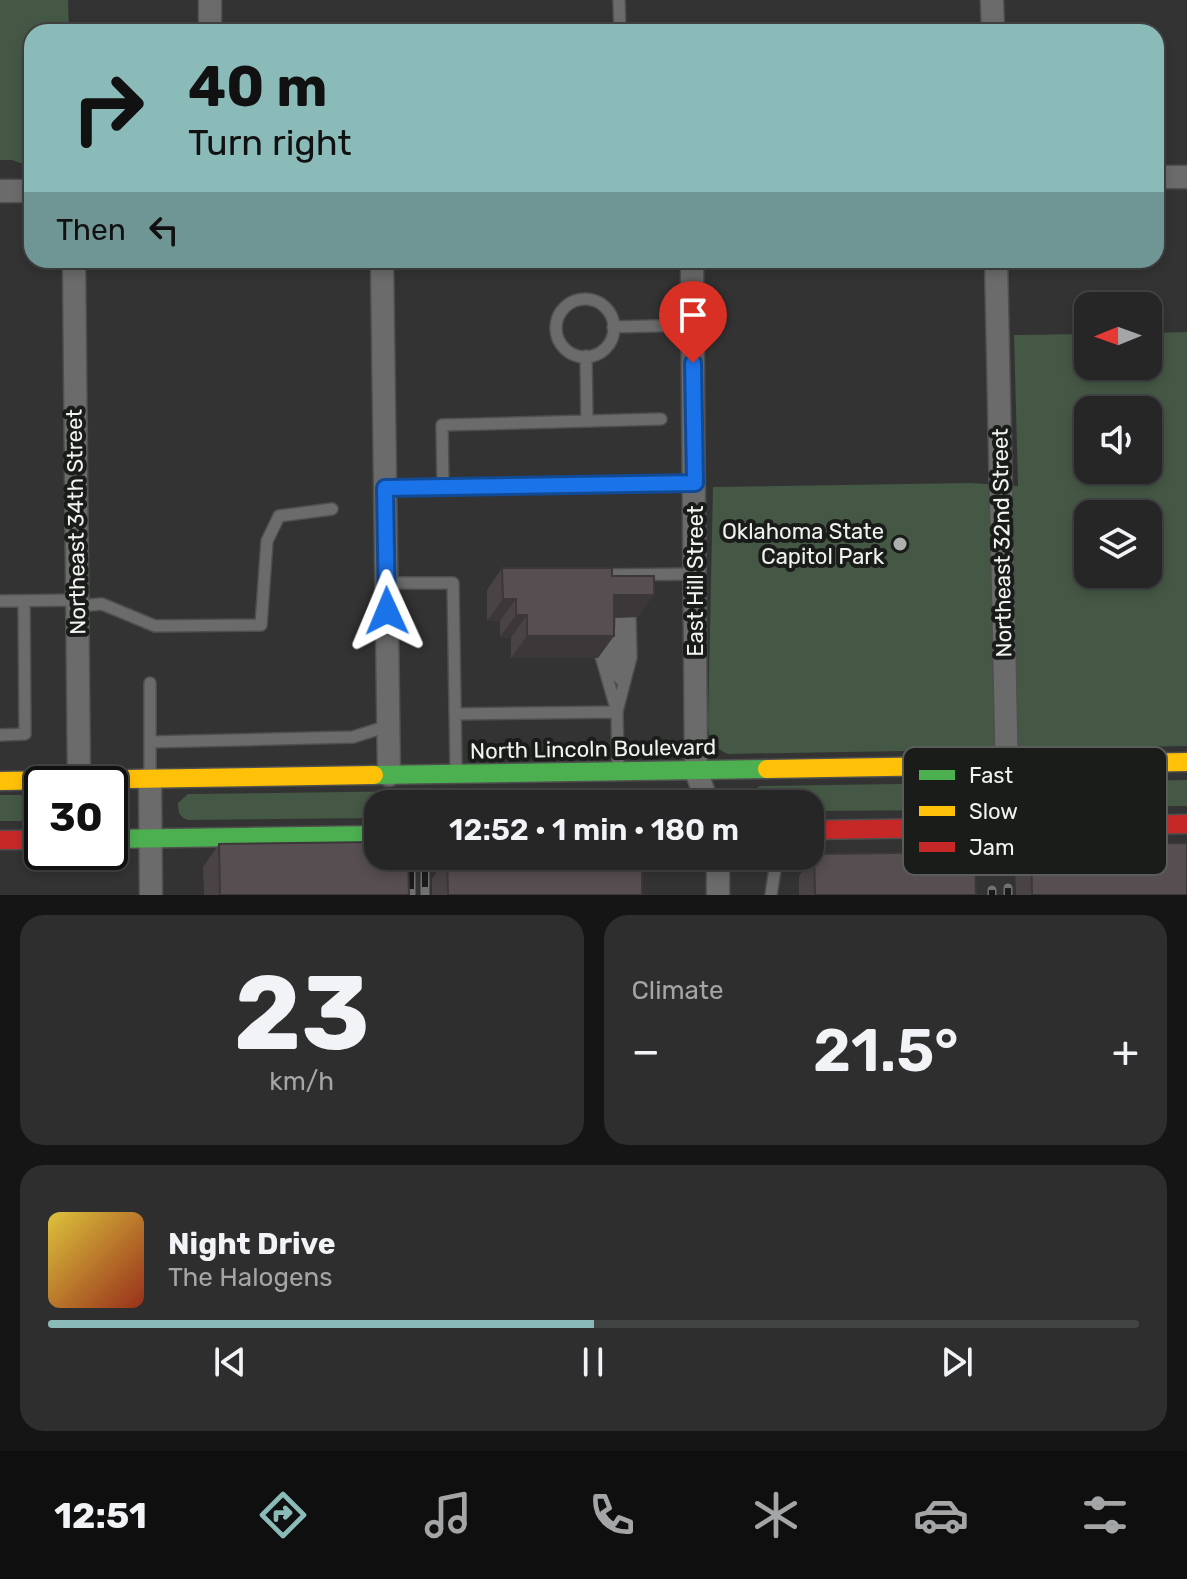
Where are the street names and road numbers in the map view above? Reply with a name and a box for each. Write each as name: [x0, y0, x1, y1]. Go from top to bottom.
street label: Northeast 34th Street: [61, 408, 91, 635]
street label: Northeast 32nd Street: [986, 428, 1018, 658]
street label: East Hill Street: [682, 505, 709, 657]
street label: North Lincoln Boulevard: [470, 733, 716, 765]

